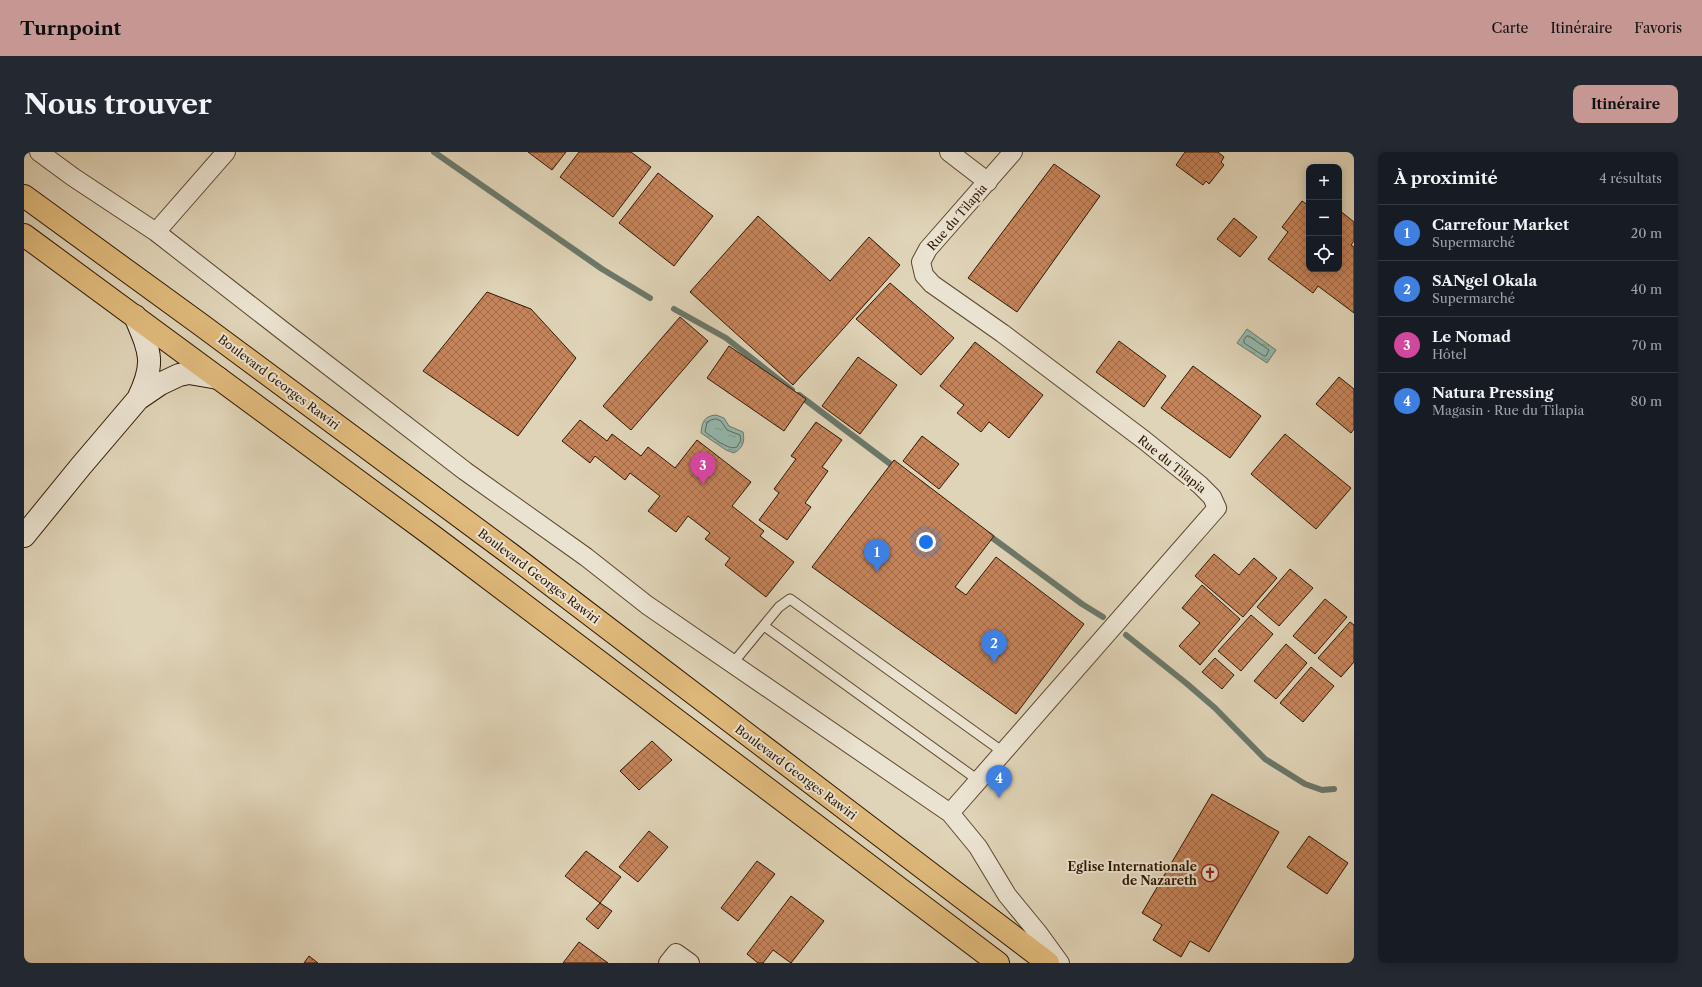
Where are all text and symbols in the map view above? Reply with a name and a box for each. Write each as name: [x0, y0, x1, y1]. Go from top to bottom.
text: Turnpoint: [20, 17, 121, 40]
text: Carte: [1492, 19, 1528, 37]
text: Itinéraire: [1550, 19, 1612, 37]
text: Favoris: [1634, 19, 1682, 37]
button: Itinéraire: [1573, 85, 1678, 123]
text: Nous trouver: [24, 87, 212, 121]
map controls: [1306, 164, 1342, 272]
button: +: [1306, 164, 1342, 200]
text: À proximité: [1394, 168, 1498, 188]
text: 4 résultats: [1599, 170, 1662, 186]
street label: Rue du Tilapia: [924, 180, 990, 253]
button: −: [1306, 200, 1342, 236]
text: Carrefour Market: [1432, 215, 1569, 234]
text: 1: [1404, 225, 1410, 241]
text: 20 m: [1631, 225, 1662, 241]
text: Supermarché: [1432, 234, 1515, 250]
button: locate: [1306, 236, 1342, 272]
text: SANgel Okala: [1432, 271, 1537, 290]
text: 2: [1403, 281, 1411, 297]
text: 40 m: [1631, 281, 1662, 297]
text: Supermarché: [1432, 290, 1515, 306]
text: Le Nomad: [1432, 327, 1511, 346]
street label: Boulevard Georges Rawiri: [215, 331, 343, 433]
text: 3: [1403, 337, 1411, 353]
text: 70 m: [1632, 337, 1662, 353]
text: Hôtel: [1432, 346, 1467, 362]
text: Natura Pressing: [1432, 383, 1553, 402]
text: 4: [1403, 393, 1411, 409]
text: 80 m: [1630, 393, 1662, 409]
text: Magasin · Rue du Tilapia: [1432, 402, 1584, 418]
street label: Rue du Tilapia: [1135, 432, 1210, 496]
pin: 3: [690, 452, 716, 485]
street label: Boulevard Georges Rawiri: [475, 525, 603, 627]
your location: [916, 532, 936, 552]
pin: 1: [864, 539, 890, 572]
pin: 2: [981, 630, 1007, 663]
street label: Boulevard Georges Rawiri: [732, 721, 860, 823]
pin: 4: [986, 765, 1012, 798]
place label: Eglise Internationale de Nazareth: [1068, 859, 1198, 888]
church icon: Eglise Internationale de Nazareth: [1200, 863, 1220, 883]

